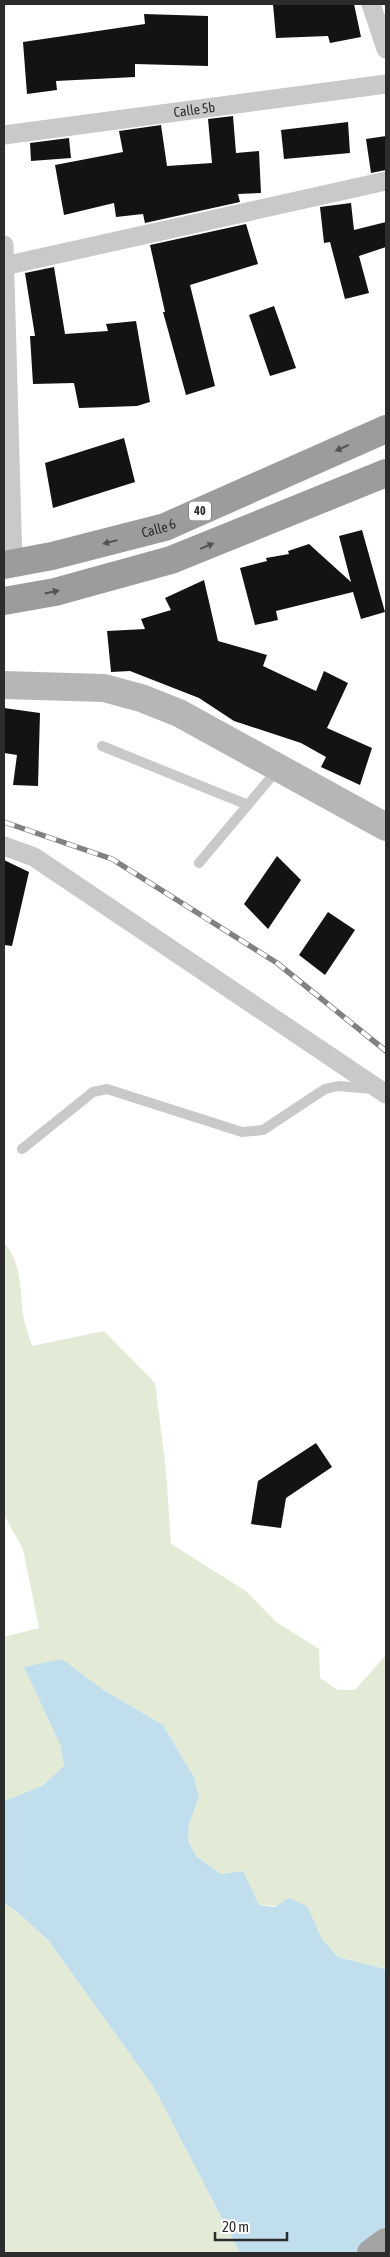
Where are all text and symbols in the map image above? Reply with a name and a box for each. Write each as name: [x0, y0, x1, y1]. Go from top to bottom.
street label: Calle 5b: [173, 99, 216, 120]
one-way arrow: [335, 445, 349, 453]
road number: 40: [189, 502, 211, 520]
street label: Calle 6: [140, 515, 179, 541]
one-way arrow: [103, 538, 118, 546]
one-way arrow: [200, 541, 214, 549]
one-way arrow: [44, 588, 59, 596]
scale bar: [215, 2210, 288, 2242]
text: 20 m: [222, 2218, 249, 2235]

